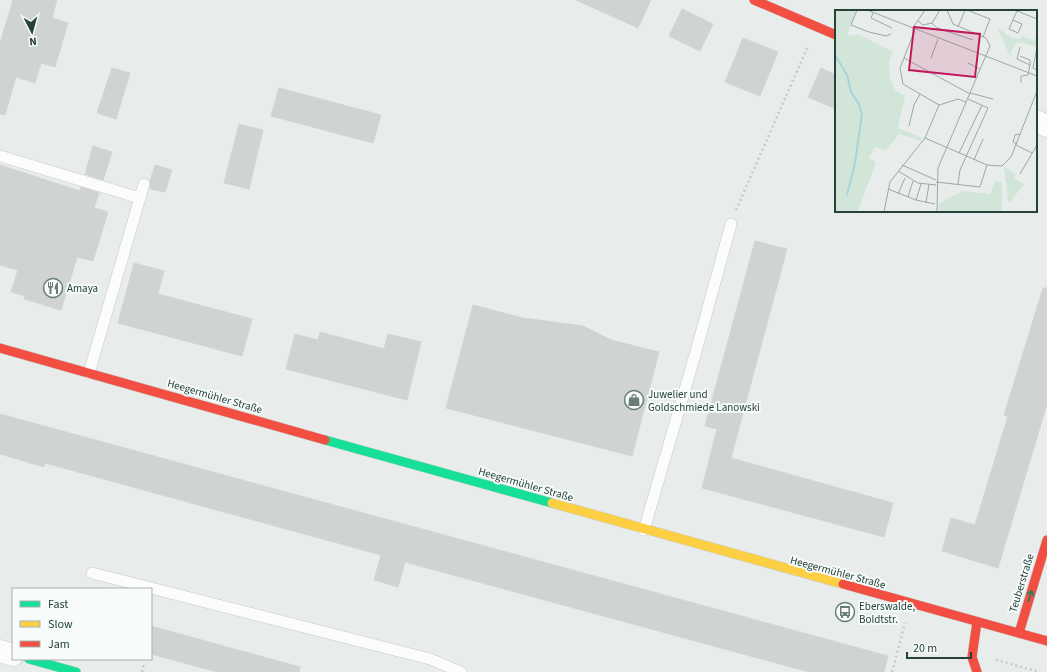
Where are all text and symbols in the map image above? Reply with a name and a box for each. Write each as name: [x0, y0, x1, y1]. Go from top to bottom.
inset map: [835, 10, 1037, 212]
north arrow: [12, 12, 52, 52]
text: N: [29, 34, 37, 49]
restaurant icon: Amaya: [42, 277, 64, 299]
place label: Amaya: [67, 281, 98, 296]
street label: Heegermühler Straße: [166, 376, 265, 417]
place label: Juwelier und Goldschmiede Lanowski: [648, 387, 760, 415]
shop icon: Juwelier und Goldschmiede Lanowski: [623, 389, 645, 411]
street label: Heegermühler Straße: [477, 464, 576, 505]
street label: Teuberstraße: [1005, 551, 1038, 614]
street label: Heegermühler Straße: [788, 553, 888, 593]
legend: [12, 588, 152, 660]
one-way arrow: [1027, 589, 1034, 602]
text: Fast: [48, 596, 68, 613]
place label: Eberswalde, Boldtstr.: [859, 599, 915, 627]
bus stop icon: Eberswalde, Boldtstr.: [834, 601, 856, 623]
text: Slow: [48, 616, 73, 633]
scale bar: [907, 634, 971, 660]
text: Jam: [48, 636, 70, 653]
text: 20 m: [913, 640, 937, 657]

